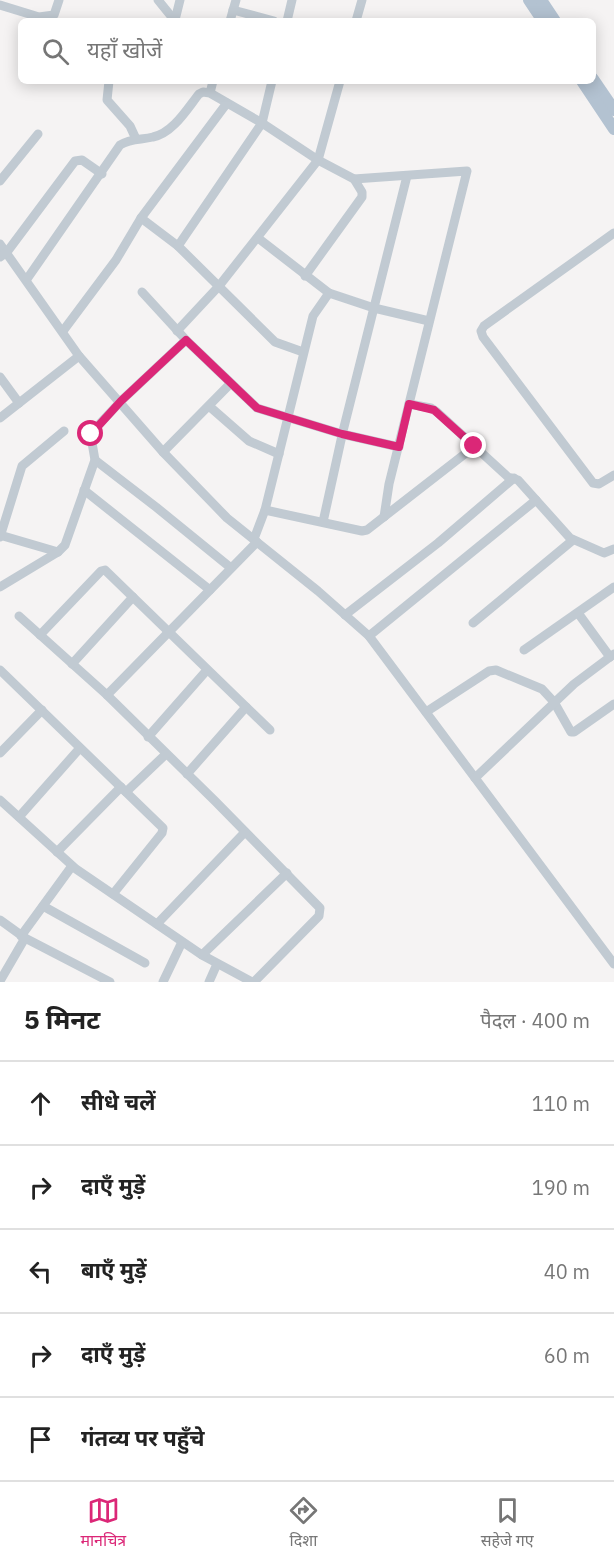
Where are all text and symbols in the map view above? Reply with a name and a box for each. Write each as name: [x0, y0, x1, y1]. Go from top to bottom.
search box: [18, 18, 596, 84]
icon: search: [39, 35, 72, 68]
text: यहाँ खोजें: [87, 35, 162, 64]
route start: [77, 420, 103, 446]
route end: [460, 432, 486, 458]
text: 5 मिनट: [24, 1002, 100, 1036]
text: पैदल · 400 m: [480, 1007, 590, 1034]
icon: ahead: [24, 1087, 57, 1120]
text: सीधे चलें: [81, 1087, 156, 1116]
text: 110 m: [532, 1090, 590, 1117]
icon: right: [24, 1171, 57, 1204]
text: दाएँ मुड़ें: [81, 1171, 145, 1200]
text: 190 m: [532, 1174, 590, 1201]
icon: left: [24, 1255, 57, 1288]
text: बाएँ मुड़ें: [81, 1255, 147, 1284]
text: 40 m: [544, 1258, 590, 1285]
icon: right: [24, 1339, 57, 1372]
text: दाएँ मुड़ें: [81, 1339, 145, 1368]
text: 60 m: [544, 1342, 590, 1369]
icon: arrive: [24, 1423, 57, 1456]
text: गंतव्य पर पहुँचे: [81, 1423, 205, 1452]
tab: मानचित्र: [80, 1494, 126, 1553]
tab: दिशा: [287, 1494, 320, 1553]
tab: सहेजे गए: [481, 1494, 534, 1553]

